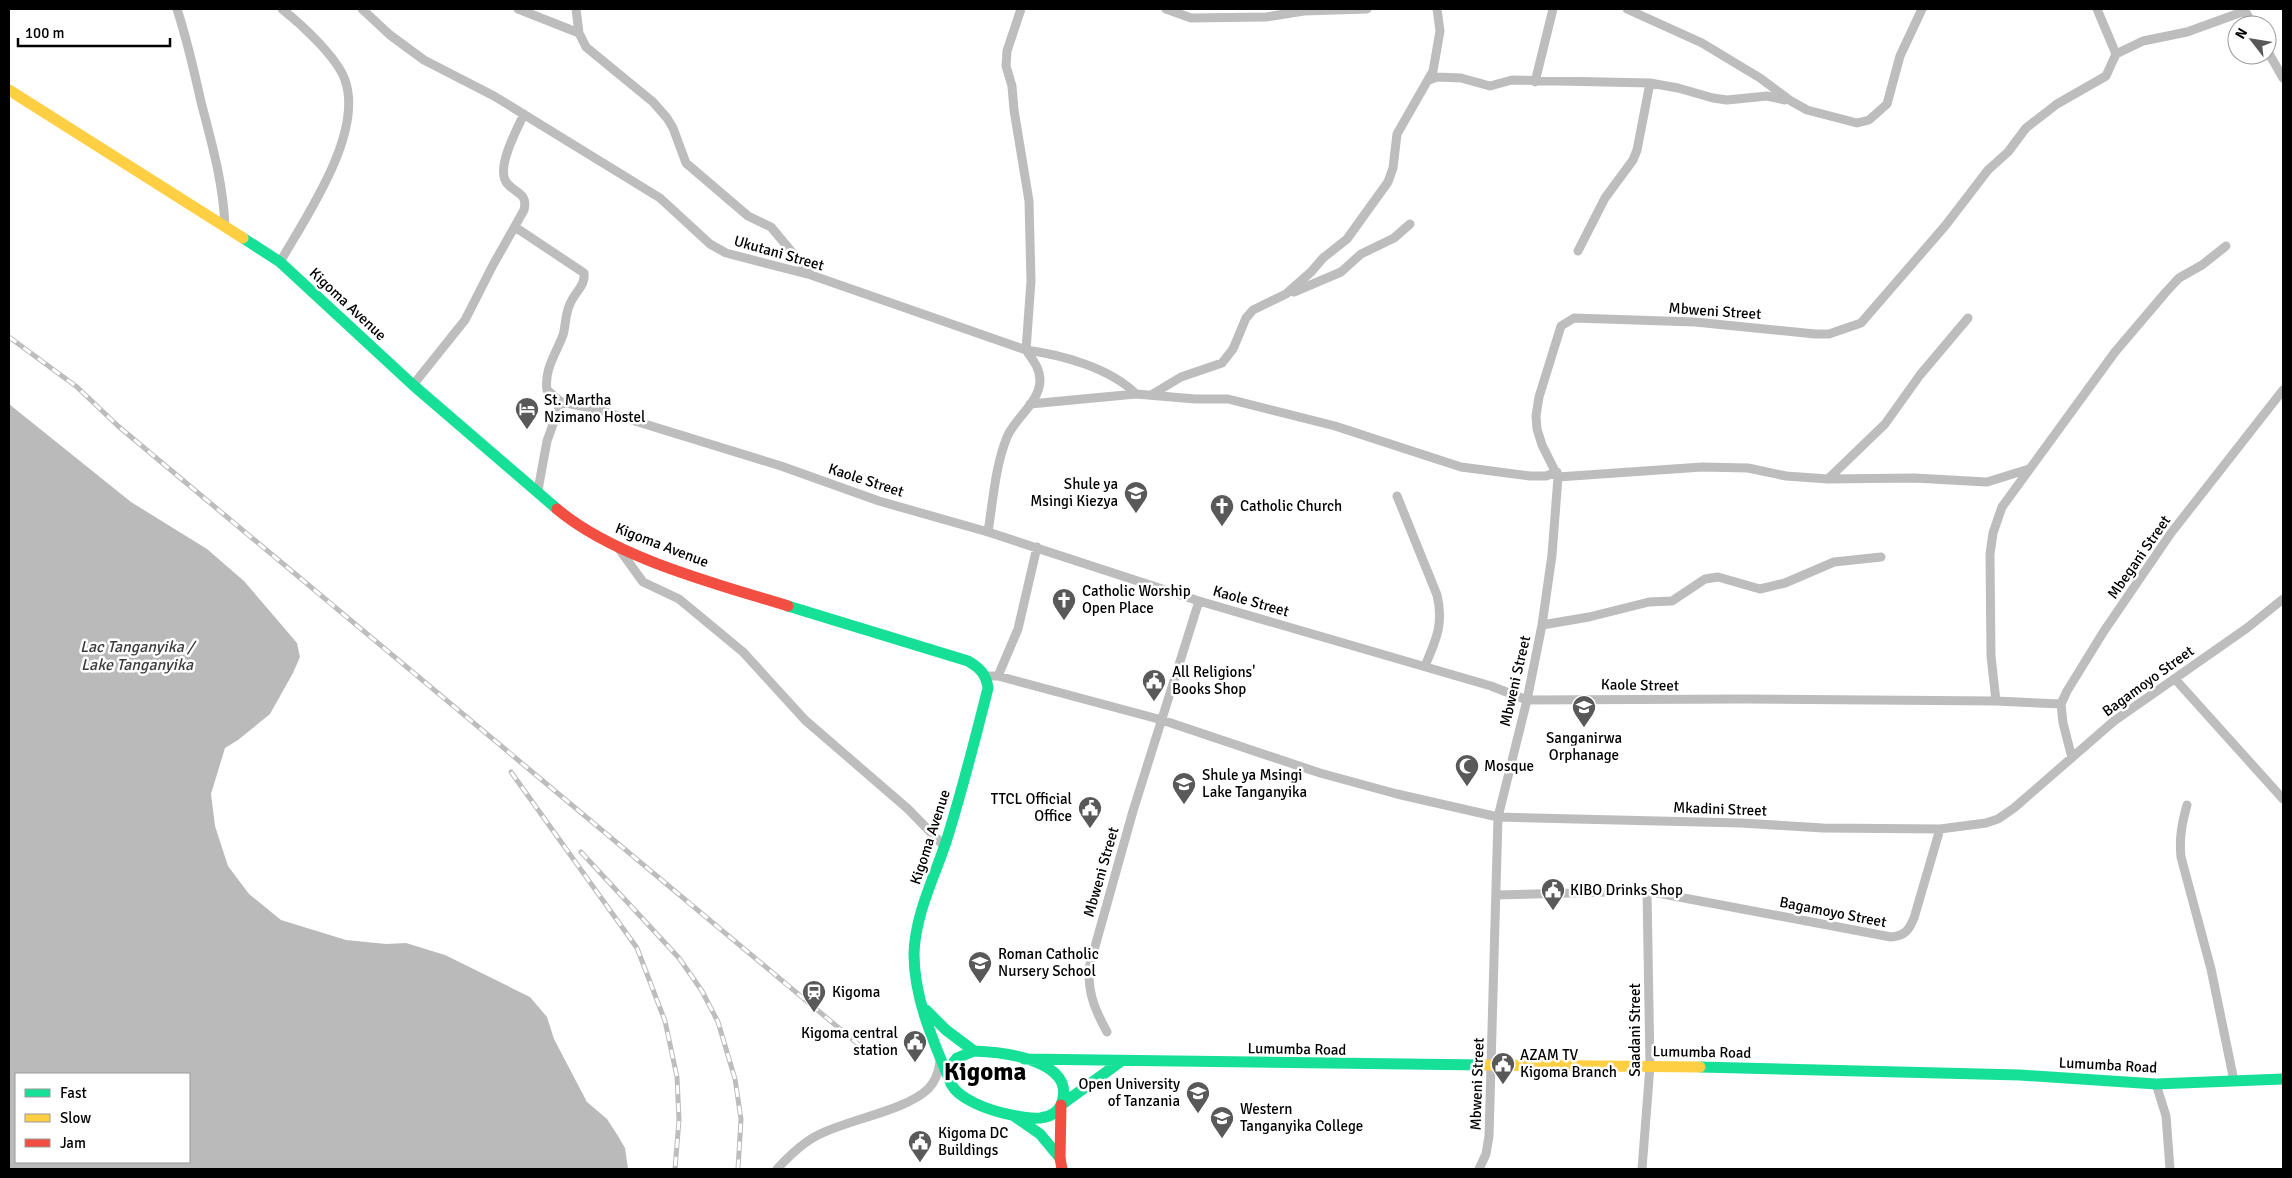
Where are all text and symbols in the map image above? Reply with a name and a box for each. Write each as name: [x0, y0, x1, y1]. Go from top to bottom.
scale bar: [18, 15, 170, 47]
north arrow: [2227, 15, 2277, 65]
text: 100 m: [25, 24, 65, 42]
text: N: [2231, 25, 2251, 42]
street label: Ukutani Street: [732, 232, 826, 274]
street label: Kigoma Avenue: [306, 264, 390, 344]
street label: Mbweni Street: [1668, 299, 1762, 323]
place label: St. Martha Nzimano Hostel: [544, 391, 645, 426]
hotel icon: St. Martha Nzimano Hostel: [514, 396, 540, 430]
street label: Kaole Street: [826, 459, 906, 501]
place label: Shule ya Msingi Kiezya: [1030, 475, 1118, 510]
school or university icon: Shule ya Msingi Kiezya: [1123, 480, 1149, 514]
church icon: Catholic Church: [1209, 493, 1235, 527]
place label: Catholic Church: [1240, 497, 1342, 515]
street label: Mbegani Street: [2104, 512, 2174, 602]
street label: Kigoma Avenue: [613, 519, 711, 571]
place label: Catholic Worship Open Place: [1082, 582, 1191, 617]
street label: Kaole Street: [1211, 582, 1291, 620]
church icon: Catholic Worship Open Place: [1051, 587, 1077, 621]
street label: Mbweni Street: [1496, 634, 1534, 728]
water label: Lac Tanganyika / Lake Tanganyika: [80, 637, 197, 675]
street label: Bagamoyo Street: [2099, 642, 2197, 720]
place label: All Religions' Books Shop: [1172, 663, 1255, 698]
public building icon: All Religions' Books Shop: [1141, 668, 1167, 702]
street label: Kaole Street: [1601, 675, 1679, 695]
school or university icon: Sanganirwa Orphanage: [1571, 694, 1597, 728]
place label: Sanganirwa Orphanage: [1546, 729, 1622, 764]
mosque icon: Mosque: [1454, 753, 1480, 787]
place label: Mosque: [1484, 757, 1534, 775]
place label: Shule ya Msingi Lake Tanganyika: [1202, 766, 1307, 801]
school or university icon: Shule ya Msingi Lake Tanganyika: [1171, 771, 1197, 805]
street label: Kigoma Avenue: [906, 787, 954, 887]
place label: TTCL Official Office: [991, 790, 1072, 825]
public building icon: TTCL Official Office: [1077, 795, 1103, 829]
street label: Mkadini Street: [1673, 798, 1767, 820]
street label: Mbweni Street: [1080, 825, 1122, 919]
public building icon: KIBO Drinks Shop: [1540, 877, 1566, 911]
place label: KIBO Drinks Shop: [1570, 881, 1683, 899]
street label: Bagamoyo Street: [1778, 893, 1888, 931]
place label: Roman Catholic Nursery School: [998, 945, 1099, 980]
school or university icon: Roman Catholic Nursery School: [967, 950, 993, 984]
station icon: Kigoma: [801, 979, 827, 1013]
place label: Kigoma: [832, 983, 880, 1001]
street label: Saadani Street: [1626, 983, 1644, 1077]
place label: Kigoma central station: [801, 1024, 898, 1059]
public building icon: Kigoma central station: [902, 1029, 928, 1063]
street label: Mbweni Street: [1466, 1037, 1488, 1131]
street label: Lumumba Road: [1247, 1039, 1347, 1059]
street label: Lumumba Road: [1652, 1042, 1752, 1062]
place label: AZAM TV Kigoma Branch: [1520, 1046, 1617, 1081]
public building icon: AZAM TV Kigoma Branch: [1490, 1051, 1516, 1085]
street label: Lumumba Road: [2058, 1053, 2158, 1077]
district label: Kigoma: [944, 1056, 1026, 1087]
legend: [15, 1073, 190, 1163]
place label: Open University of Tanzania: [1078, 1075, 1180, 1110]
school or university icon: Open University of Tanzania: [1185, 1080, 1211, 1114]
text: Fast: [60, 1084, 87, 1102]
place label: Western Tanganyika College: [1240, 1100, 1363, 1135]
school or university icon: Western Tanganyika College: [1209, 1105, 1235, 1139]
text: Slow: [60, 1109, 91, 1127]
place label: Kigoma DC Buildings: [938, 1124, 1008, 1159]
public building icon: Kigoma DC Buildings: [907, 1129, 933, 1163]
text: Jam: [60, 1134, 86, 1152]

